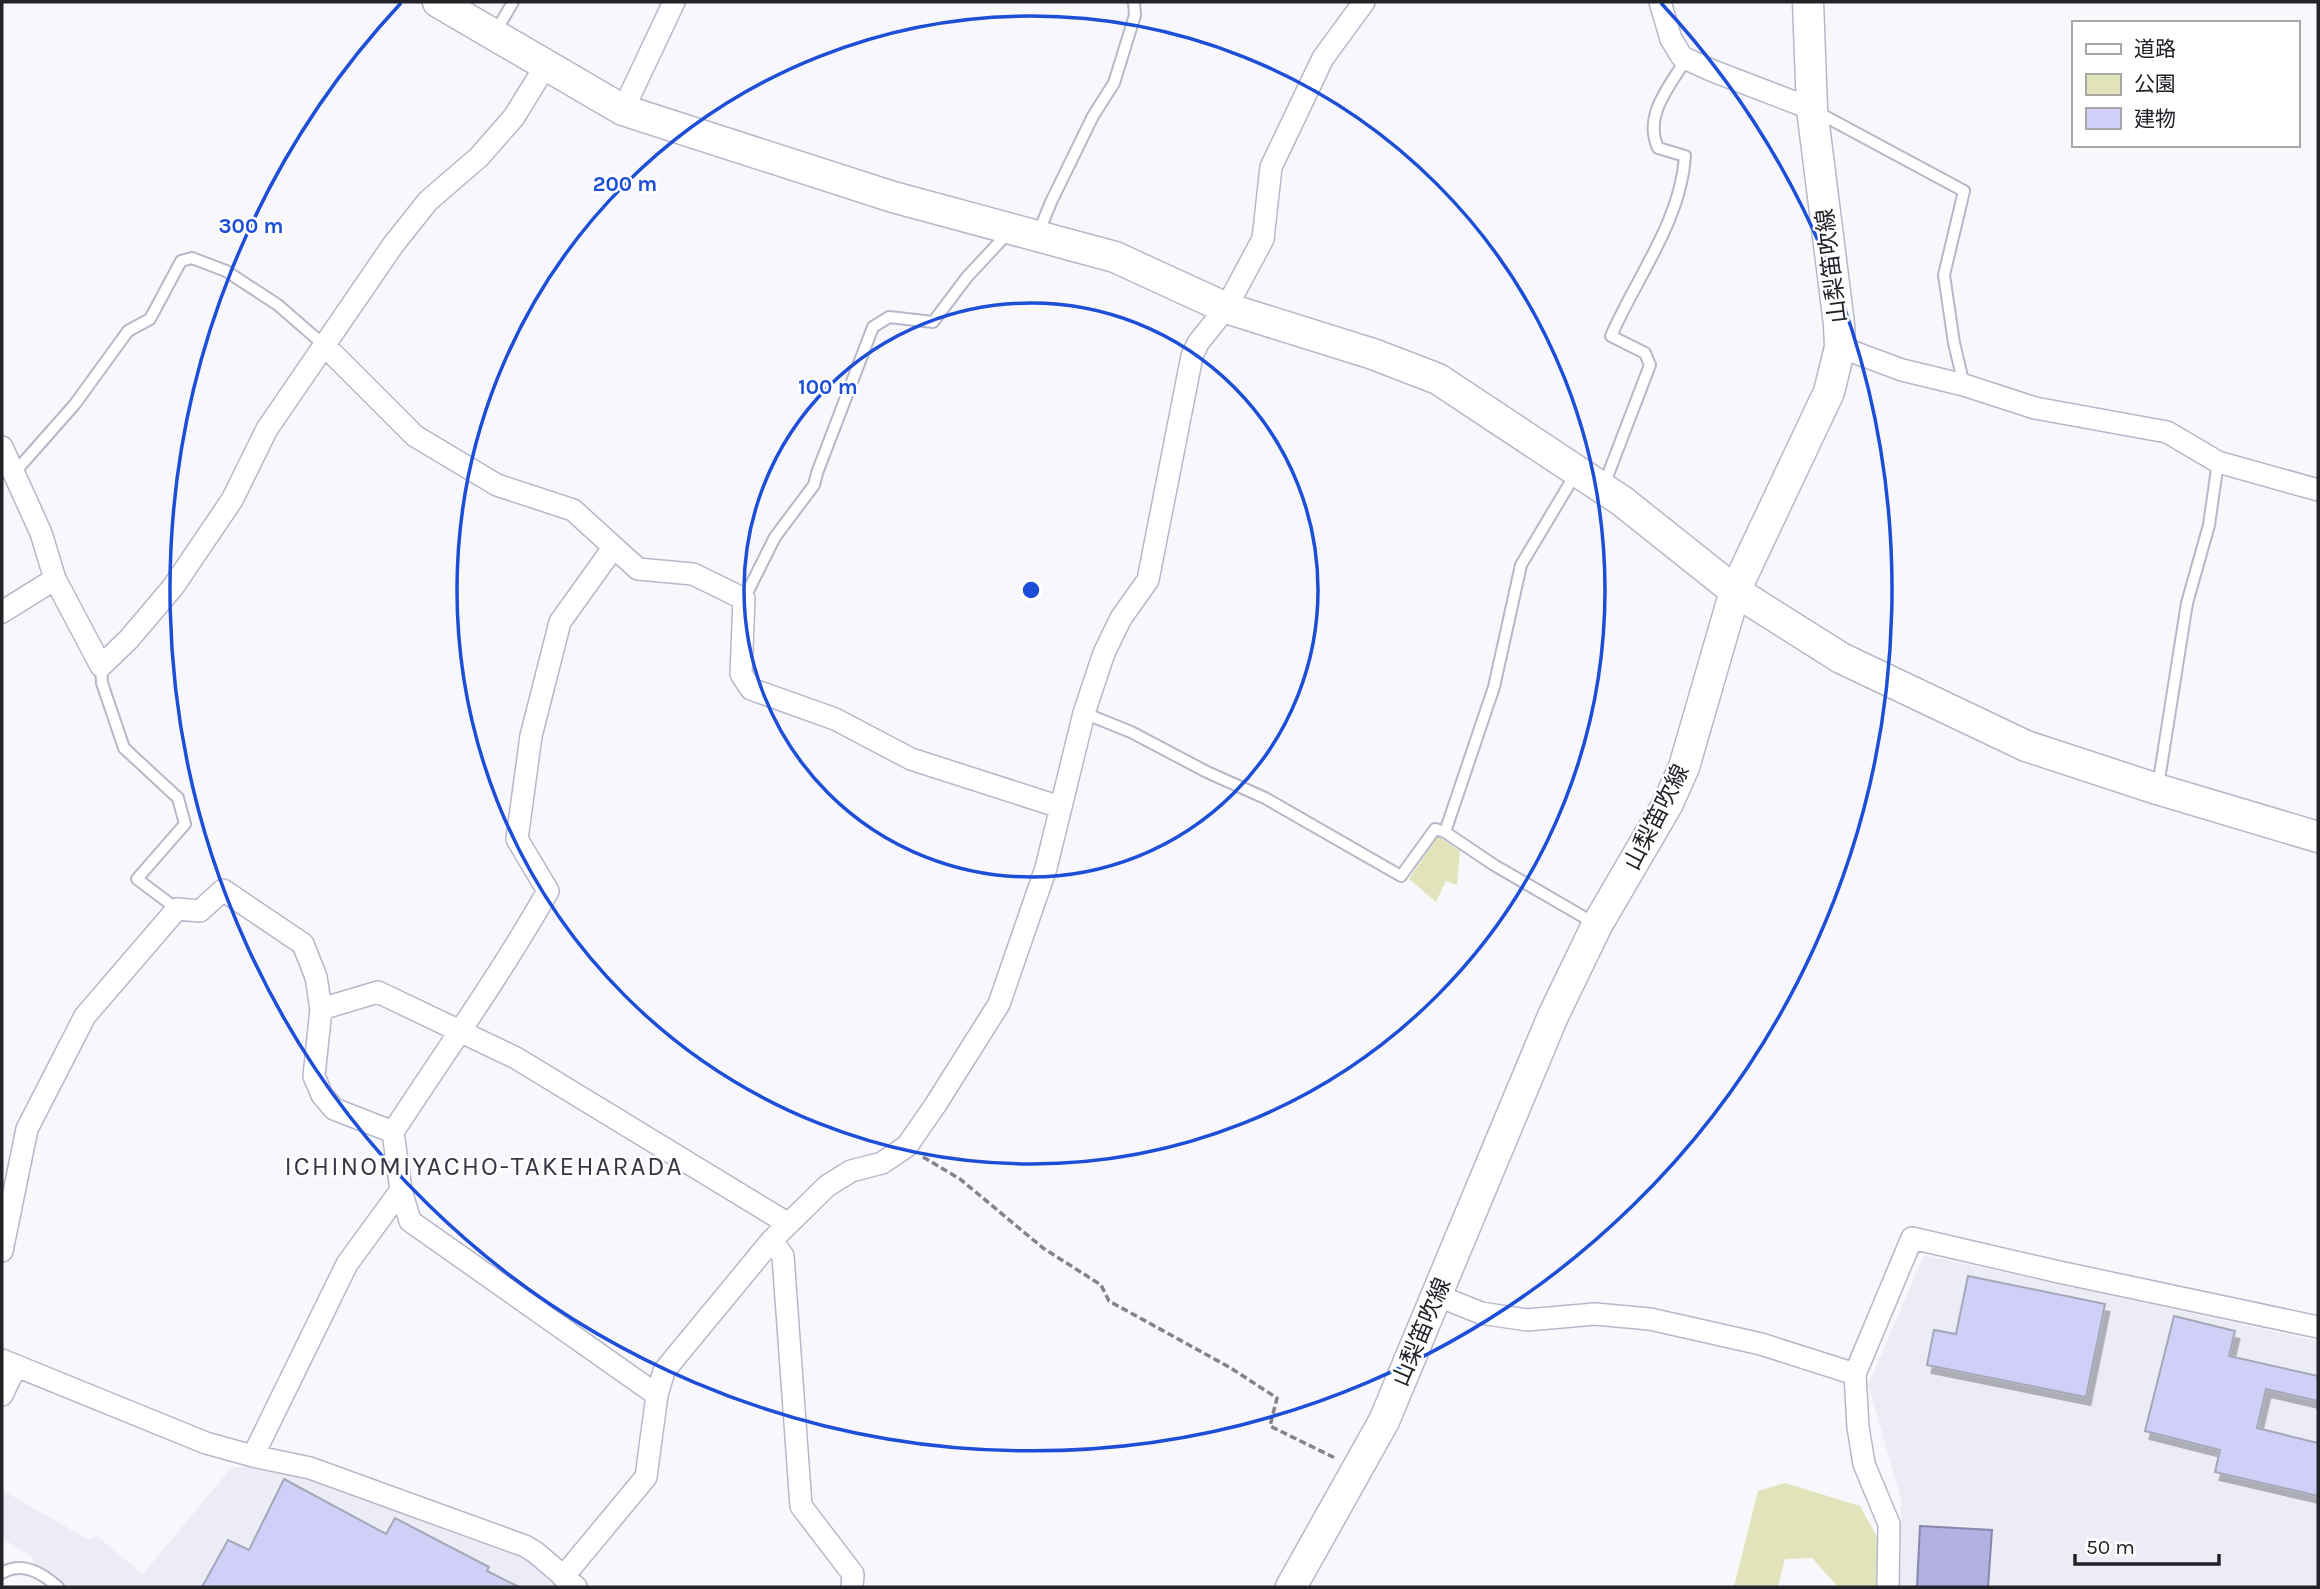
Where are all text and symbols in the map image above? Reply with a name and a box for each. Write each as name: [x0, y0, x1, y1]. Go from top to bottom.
legend: [2072, 21, 2299, 147]
text: 道路: [2134, 37, 2176, 61]
text: 公園: [2134, 72, 2176, 96]
text: 建物: [2134, 107, 2176, 131]
text: 200 m: [593, 172, 657, 196]
street label: 山梨笛吹線: [1811, 207, 1852, 325]
text: 300 m: [219, 214, 283, 238]
text: 100 m: [798, 375, 858, 399]
centre of rings: [1019, 578, 1043, 602]
street label: 山梨笛吹線: [1618, 760, 1695, 875]
district label: ICHINOMIYACHO-TAKEHARADA: [285, 1151, 683, 1182]
street label: 山梨笛吹線: [1387, 1274, 1456, 1390]
scale bar: [2075, 1522, 2218, 1566]
text: 50 m: [2086, 1535, 2135, 1559]

